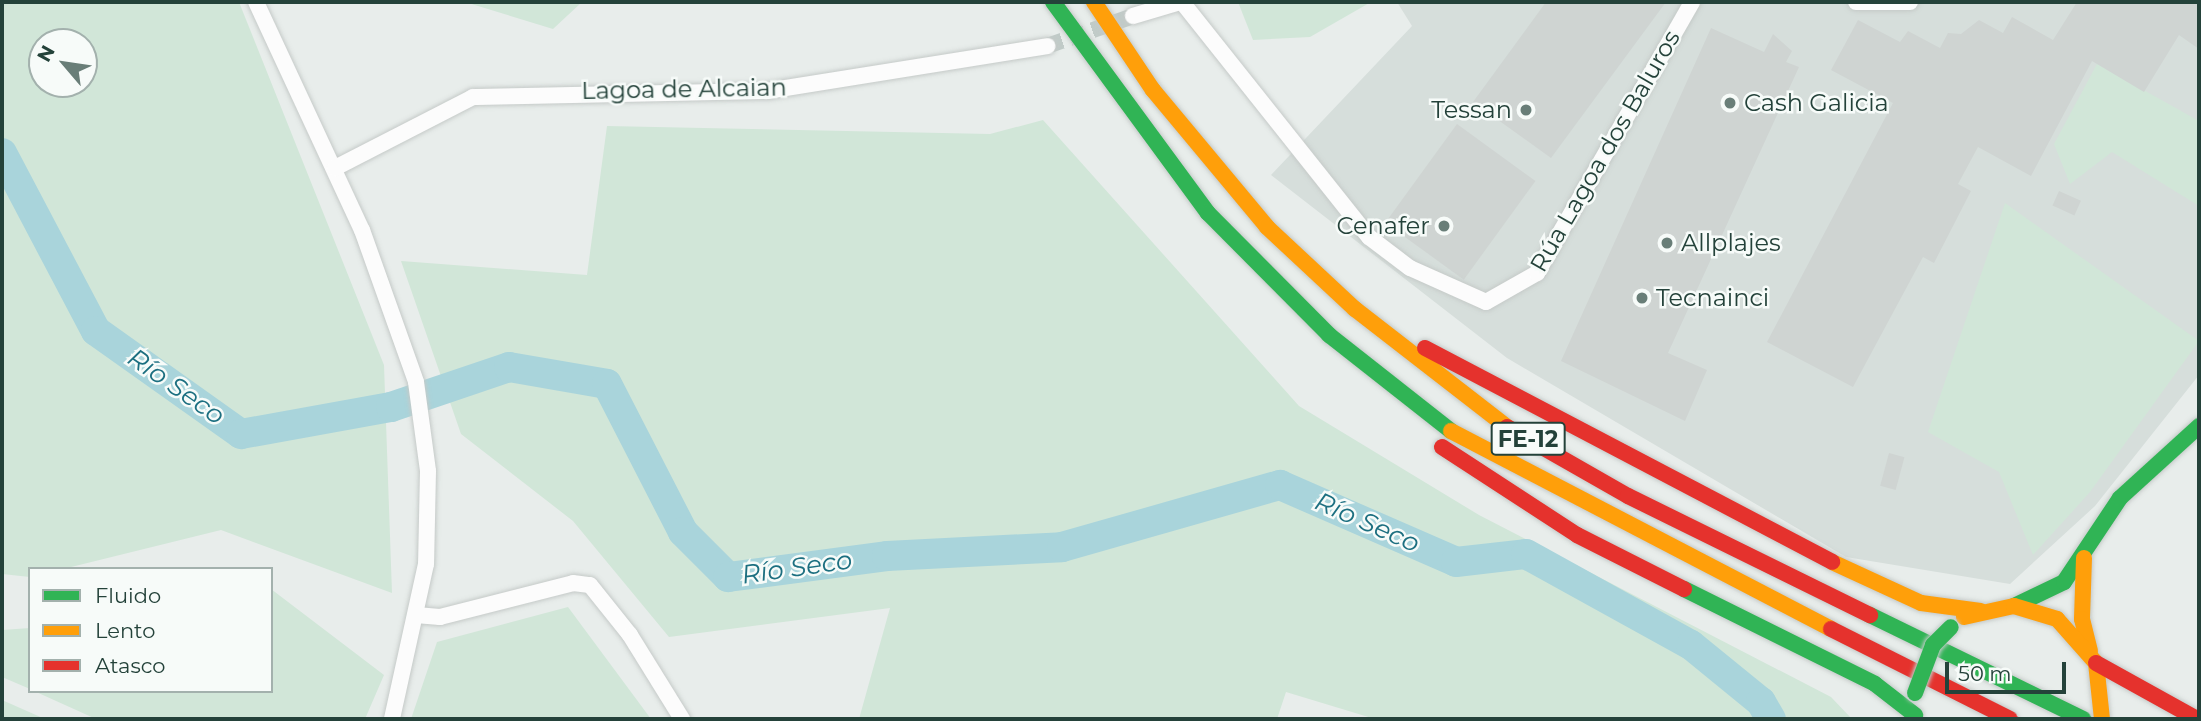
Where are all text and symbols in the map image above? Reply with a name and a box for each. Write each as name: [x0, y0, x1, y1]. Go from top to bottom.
street label: Rúa Lagoa dos Baluros: [1524, 25, 1686, 277]
north arrow: [28, 28, 98, 98]
text: N: [32, 41, 60, 66]
street label: Lagoa de Alcaian: [581, 73, 787, 105]
place label: Cash Galicia: [1744, 89, 1889, 117]
marker: Cash Galicia: [1722, 95, 1738, 111]
place label: Tessan: [1431, 96, 1512, 124]
marker: Tessan: [1518, 102, 1534, 118]
place label: Cenafer: [1337, 212, 1430, 240]
marker: Cenafer: [1436, 218, 1452, 234]
place label: Allplajes: [1681, 229, 1781, 257]
marker: Allplajes: [1659, 235, 1675, 251]
place label: Tecnainci: [1656, 284, 1769, 312]
marker: Tecnainci: [1634, 290, 1650, 306]
water label: Río Seco: [121, 342, 231, 432]
road number: FE-12: [1490, 420, 1566, 458]
water label: Río Seco: [1310, 486, 1424, 560]
water label: Río Seco: [740, 545, 854, 591]
legend: [28, 567, 273, 693]
text: Fluido: [95, 583, 161, 608]
text: Lento: [95, 618, 155, 643]
scale bar: [1949, 648, 2070, 692]
text: Atasco: [95, 653, 166, 678]
text: 50 m: [1958, 661, 2012, 686]

